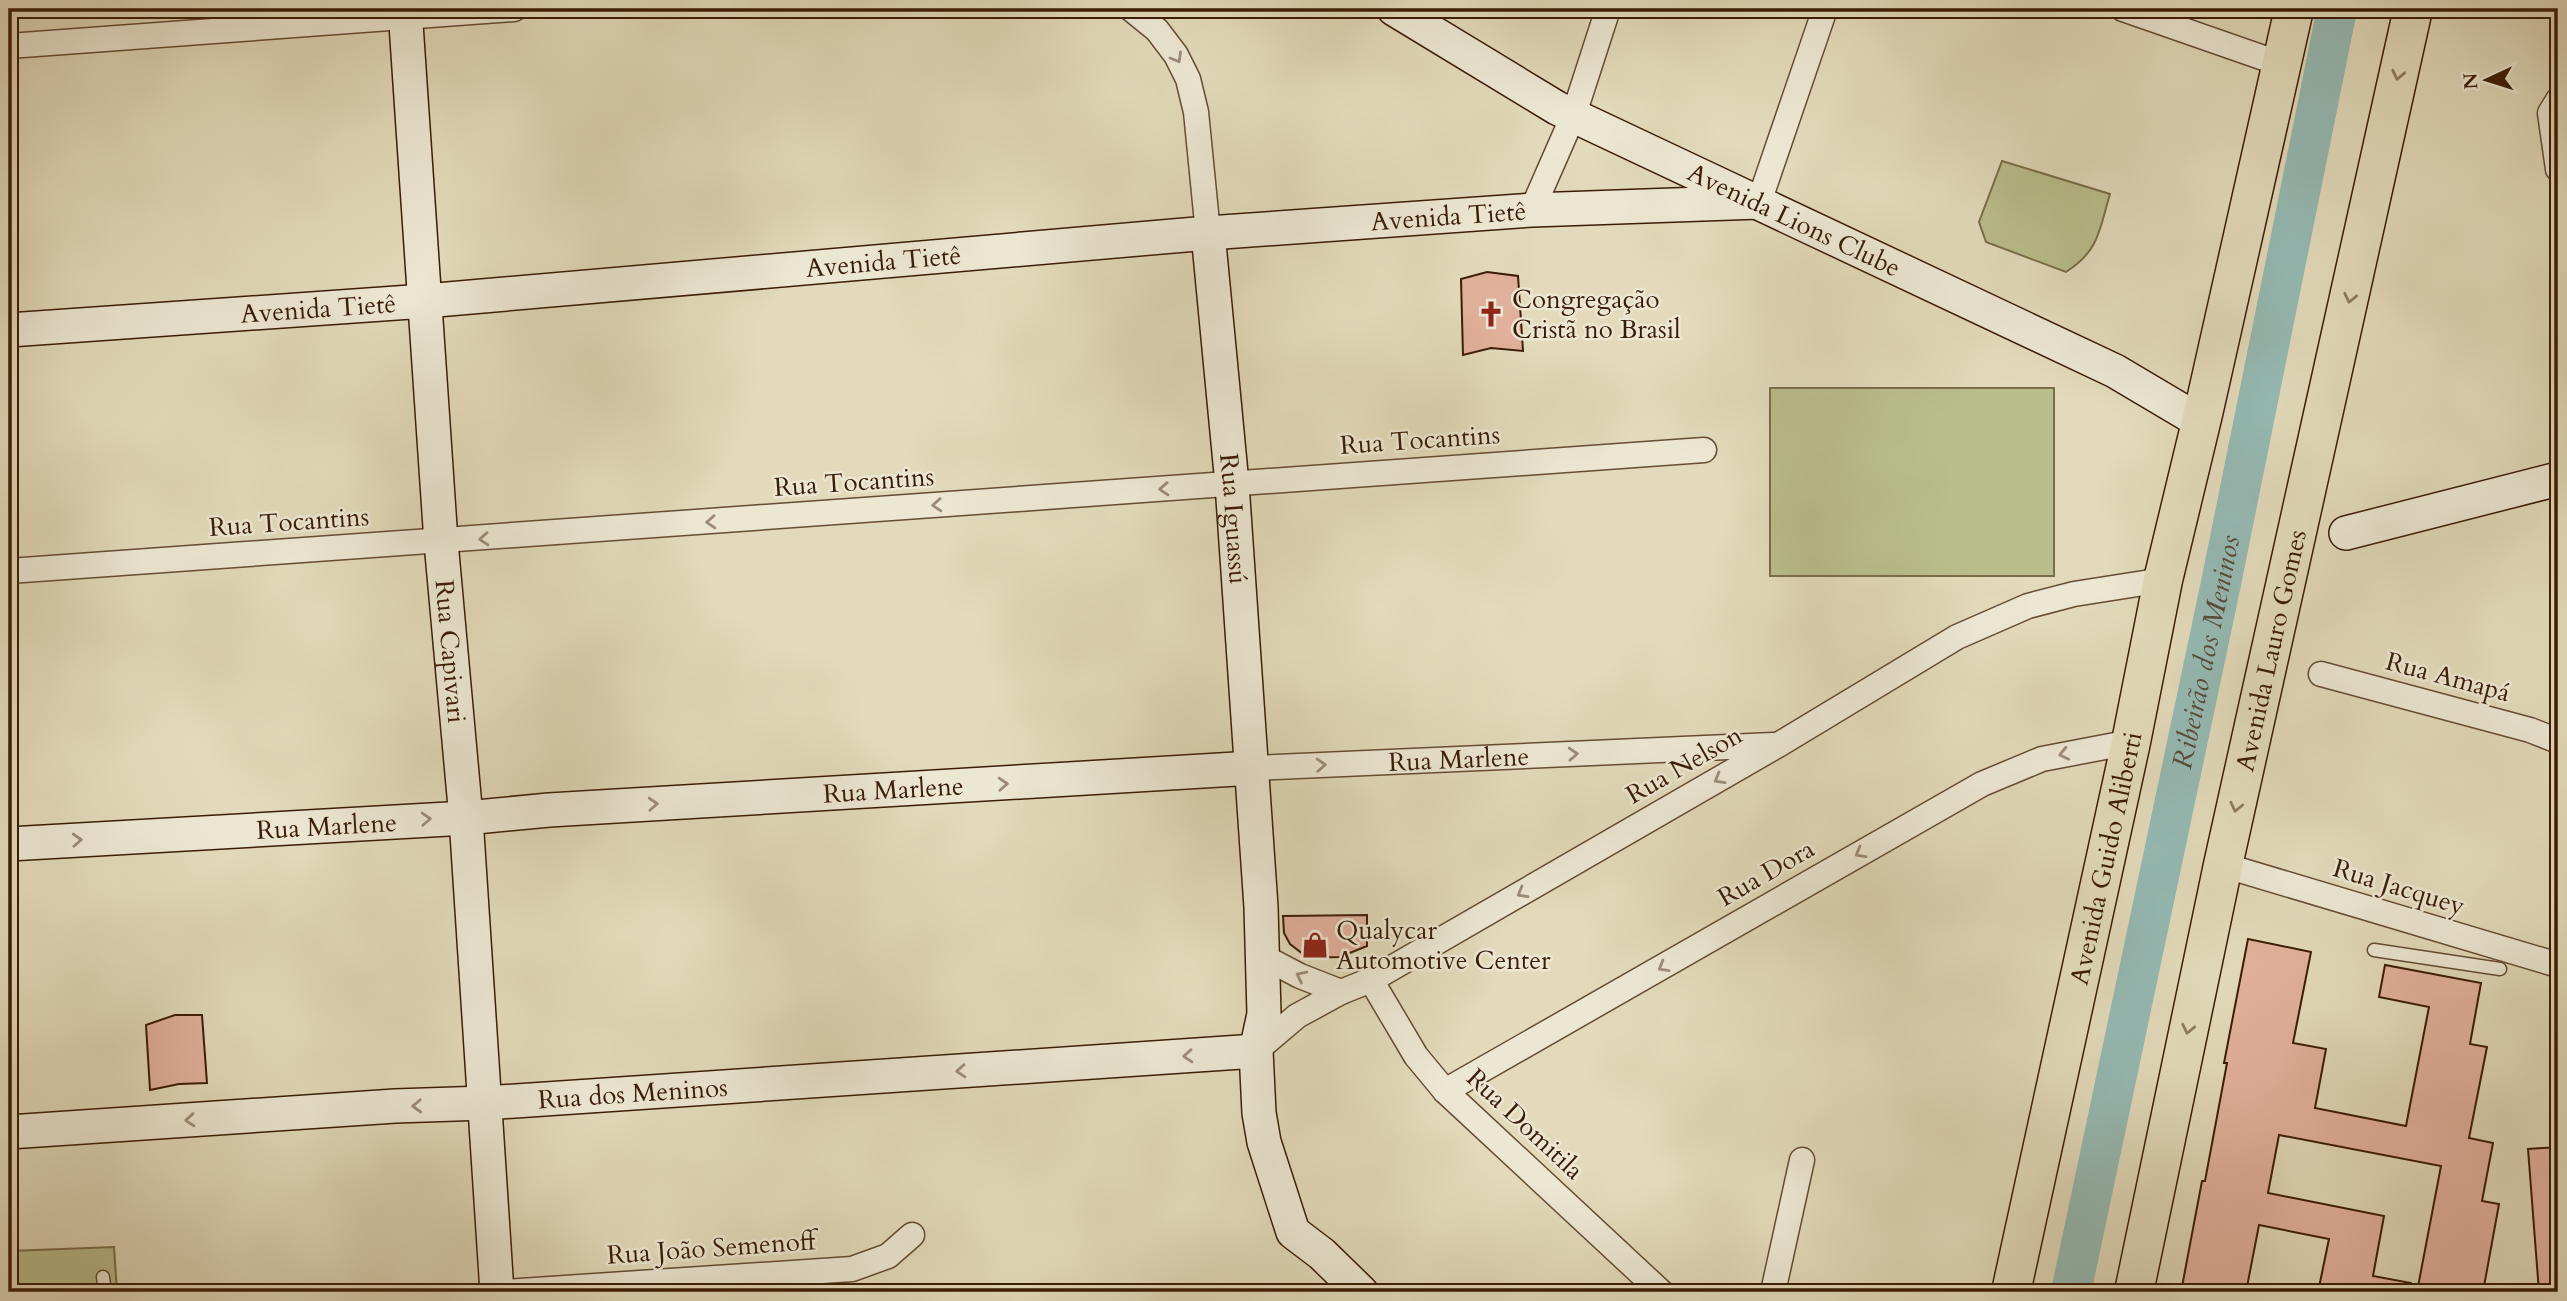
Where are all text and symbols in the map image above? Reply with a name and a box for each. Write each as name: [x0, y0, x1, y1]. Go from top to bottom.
north arrow: [2452, 46, 2522, 116]
one-way arrow: [1169, 51, 1182, 64]
one-way arrow: [2392, 69, 2407, 81]
text: N: [2457, 71, 2485, 90]
street label: Avenida Lions Clube: [1682, 155, 1907, 285]
street label: Avenida Tietê: [1369, 193, 1527, 239]
street label: Avenida Tietê: [804, 237, 962, 285]
place label: Congregação Cristã no Brasil: [1512, 282, 1681, 347]
street label: Avenida Tietê: [239, 286, 397, 331]
one-way arrow: [2344, 292, 2358, 304]
church icon: Congregação Cristã no Brasil: [1476, 299, 1506, 329]
street label: Rua Tocantins: [1339, 417, 1501, 463]
street label: Rua Iguassú: [1212, 452, 1256, 585]
street label: Rua Tocantins: [773, 459, 935, 505]
one-way arrow: [1159, 481, 1170, 496]
one-way arrow: [932, 497, 943, 512]
street label: Rua Tocantins: [208, 499, 370, 545]
one-way arrow: [705, 514, 716, 529]
street label: Avenida Lauro Gomes: [2227, 526, 2314, 775]
one-way arrow: [478, 531, 489, 546]
water label: Ribeirão dos Meninos: [2163, 531, 2249, 772]
street label: Rua Capivari: [427, 578, 475, 725]
street label: Rua Amapá: [2382, 644, 2514, 710]
street label: Rua Nelson: [1620, 718, 1749, 812]
street label: Avenida Guido Aliberti: [2061, 729, 2150, 988]
street label: Rua Marlene: [1388, 738, 1530, 779]
one-way arrow: [1568, 746, 1579, 761]
one-way arrow: [2058, 746, 2070, 761]
one-way arrow: [1316, 758, 1327, 773]
street label: Rua Marlene: [822, 768, 965, 811]
one-way arrow: [1713, 771, 1726, 784]
one-way arrow: [997, 776, 1008, 791]
one-way arrow: [648, 797, 659, 812]
one-way arrow: [2230, 801, 2244, 813]
street label: Rua Marlene: [255, 804, 398, 847]
one-way arrow: [421, 811, 432, 826]
street label: Rua Dora: [1711, 831, 1821, 915]
one-way arrow: [72, 832, 83, 847]
one-way arrow: [1855, 845, 1868, 858]
street label: Rua Jacquey: [2329, 850, 2469, 924]
one-way arrow: [1516, 885, 1529, 898]
place label: Qualycar Automotive Center: [1336, 913, 1551, 978]
shop icon: Qualycar Automotive Center: [1300, 930, 1330, 960]
one-way arrow: [1658, 959, 1670, 972]
one-way arrow: [1296, 971, 1308, 985]
one-way arrow: [2182, 1023, 2197, 1035]
one-way arrow: [1182, 1048, 1193, 1063]
street label: Rua Domitila: [1459, 1061, 1591, 1187]
one-way arrow: [955, 1063, 966, 1078]
street label: Rua dos Meninos: [537, 1069, 729, 1117]
one-way arrow: [411, 1098, 422, 1113]
one-way arrow: [184, 1112, 195, 1127]
street label: Rua João Semenoff: [606, 1223, 821, 1273]

